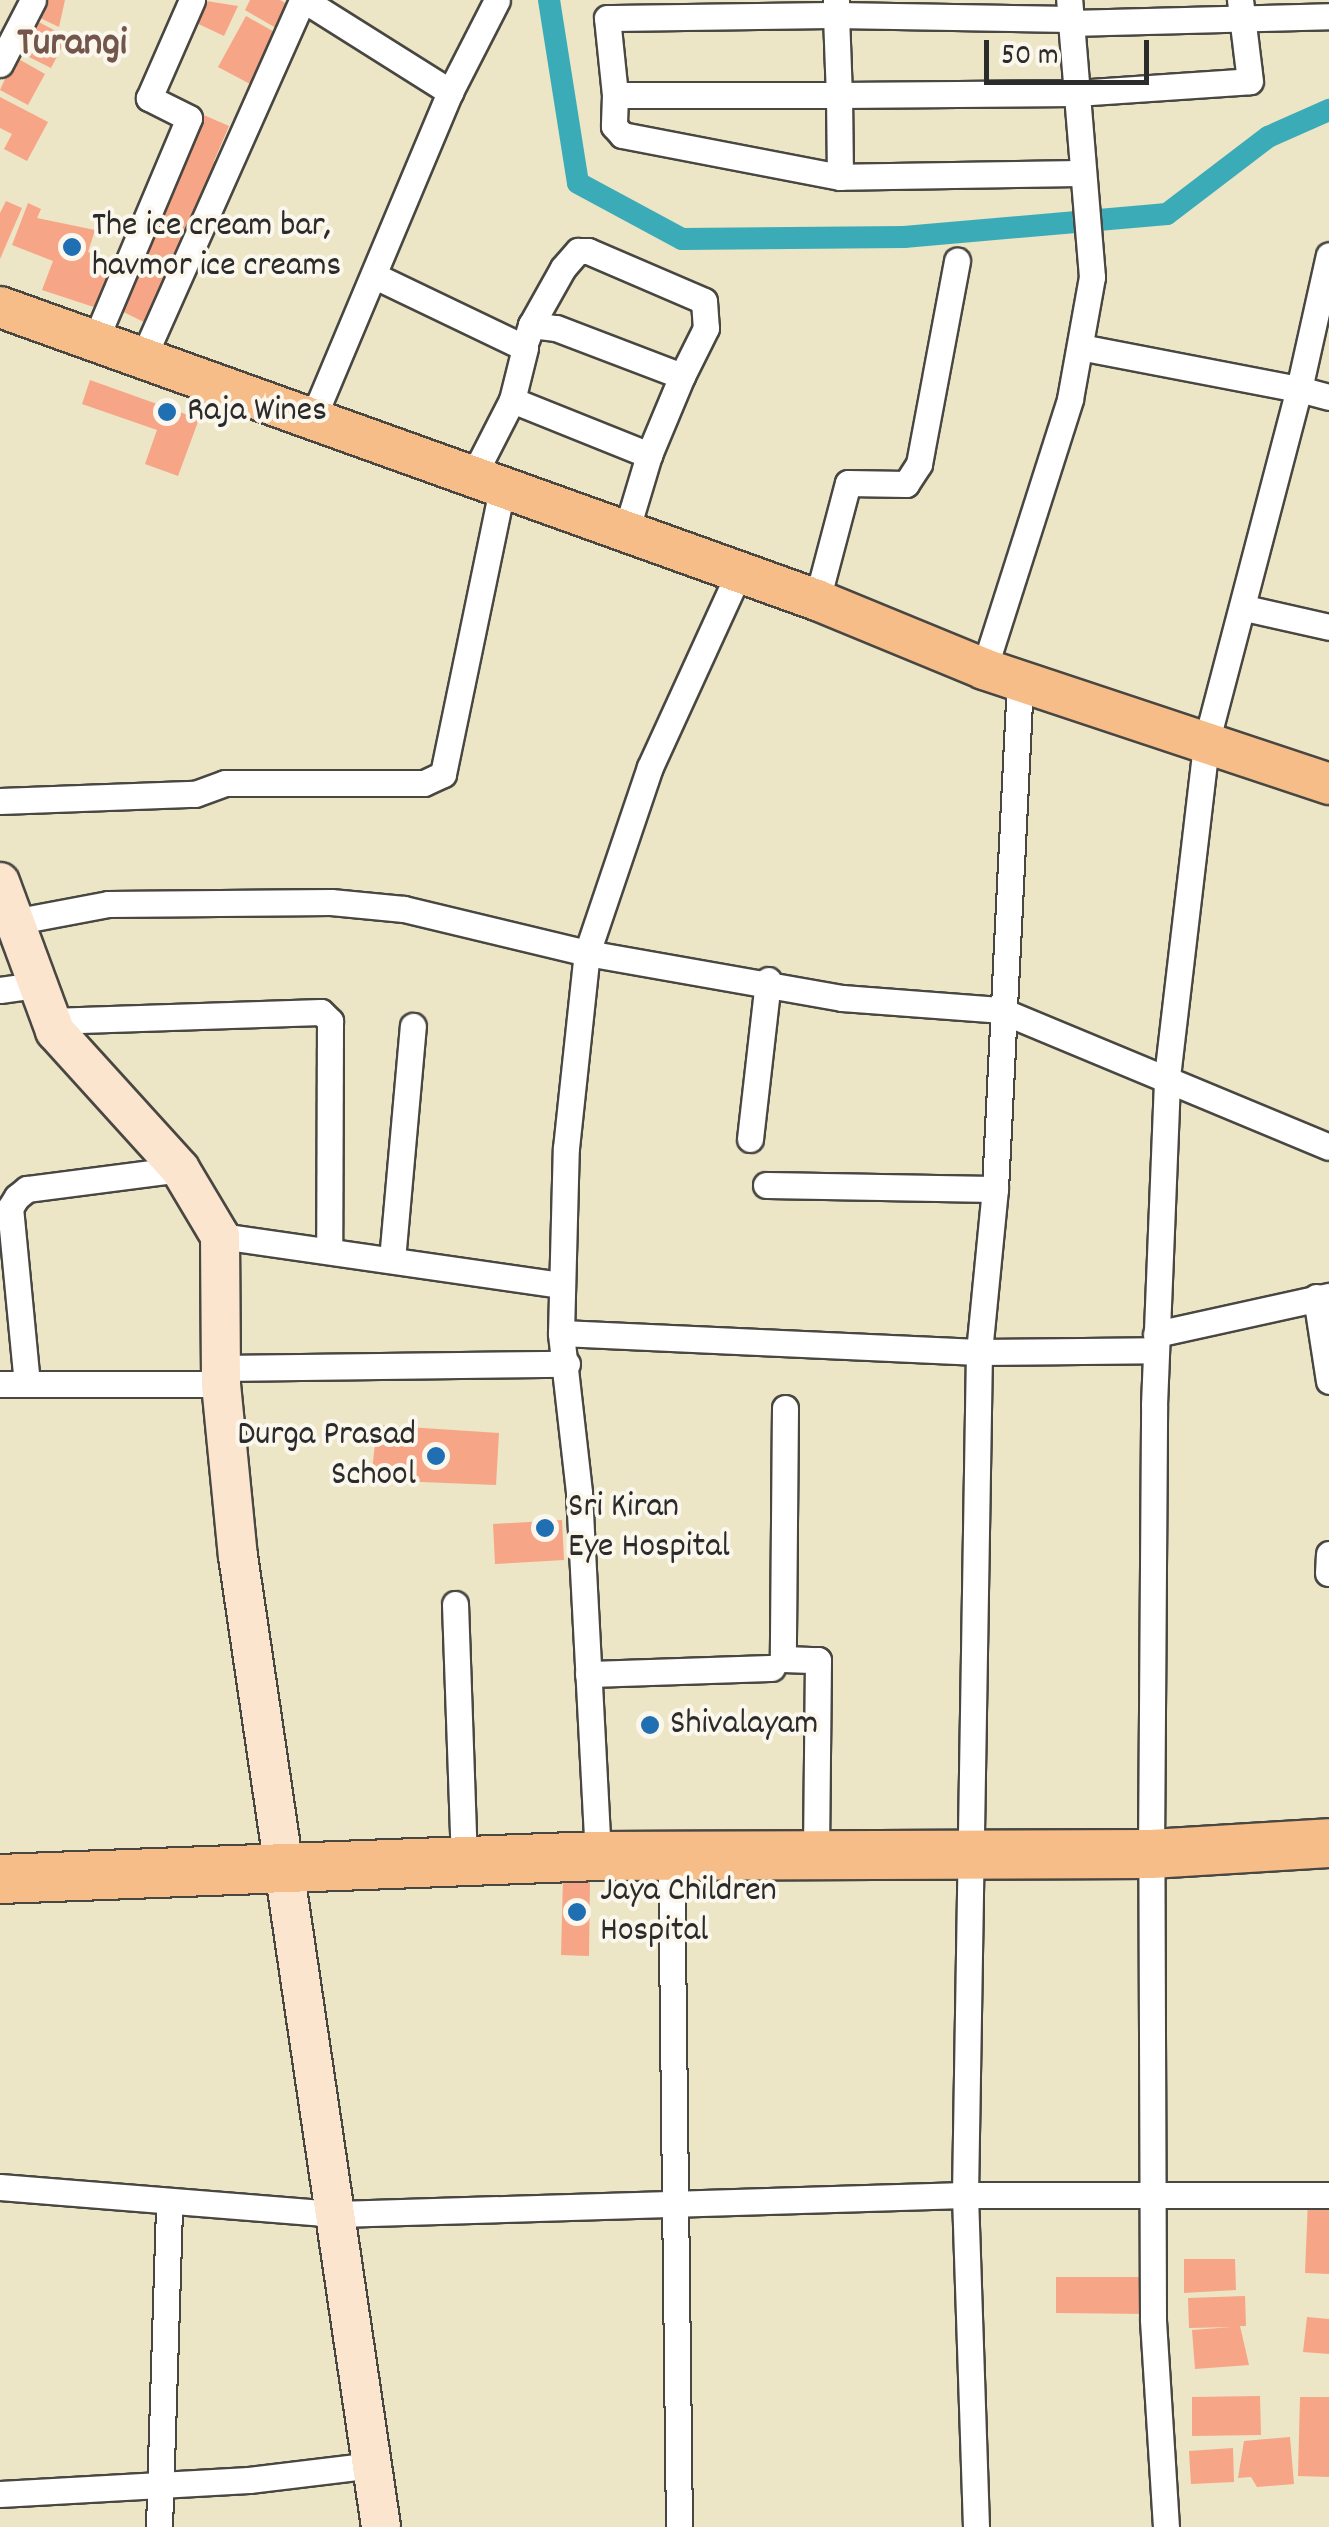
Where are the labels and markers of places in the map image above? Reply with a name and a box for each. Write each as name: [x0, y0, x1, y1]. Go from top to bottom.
place label: The ice cream bar, havmor ice creams: [92, 206, 341, 288]
marker: The ice cream bar, havmor ice creams: [61, 236, 83, 258]
place label: Raja Wines: [187, 391, 327, 433]
marker: Raja Wines: [156, 401, 178, 423]
place label: Durga Prasad School: [237, 1415, 416, 1497]
marker: Durga Prasad School: [425, 1445, 447, 1467]
place label: Sri Kiran Eye Hospital: [568, 1487, 730, 1569]
marker: Sri Kiran Eye Hospital: [532, 1515, 558, 1541]
place label: Shivalayam: [670, 1704, 818, 1746]
marker: Shivalayam: [639, 1714, 661, 1736]
place label: Jaya Children Hospital: [600, 1871, 777, 1953]
marker: Jaya Children Hospital: [564, 1899, 590, 1925]

